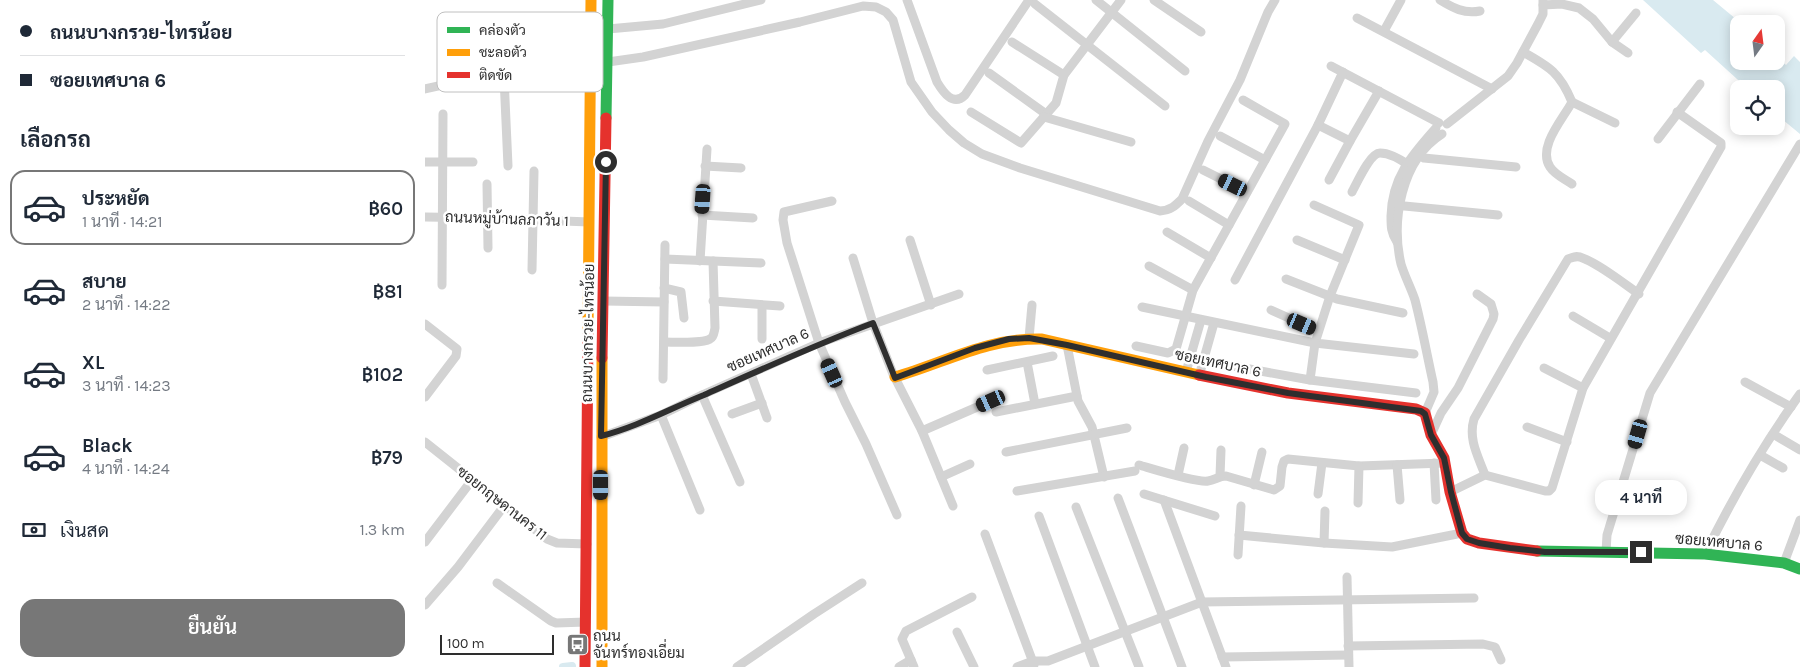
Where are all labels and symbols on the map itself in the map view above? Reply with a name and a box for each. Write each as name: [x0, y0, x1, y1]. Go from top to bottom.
legend: [437, 12, 603, 92]
north arrow: [1730, 15, 1785, 70]
text: คล่องตัว: [479, 22, 526, 39]
text: ชะลอตัว: [479, 44, 527, 61]
text: ติดขัด: [479, 67, 512, 84]
route start: [595, 151, 617, 173]
car: [1216, 172, 1249, 198]
car: [694, 184, 711, 214]
street label: ถนนหมู่บ้านลภาวัน 1: [445, 207, 569, 231]
street label: ถนนบางกรวย-ไทรน้อย: [577, 263, 598, 403]
car: [1285, 311, 1318, 337]
street label: ซอยเทศบาล 6: [724, 324, 812, 376]
street label: ซอยเทศบาล 6: [1173, 345, 1263, 381]
car: [819, 356, 844, 390]
car: [974, 388, 1007, 414]
car: [1626, 418, 1649, 450]
street label: ซอยกฤษดานคร 11: [453, 462, 551, 544]
car: [593, 470, 608, 500]
callout: 4 นาที: [1595, 480, 1687, 514]
street label: ซอยเทศบาล 6: [1674, 529, 1764, 555]
route end: [1630, 541, 1652, 563]
place label: ถนน จันทร์ทองเอี่ยม: [593, 627, 685, 662]
scale bar: [440, 632, 554, 655]
bus stop icon: ถนน จันทร์ทองเอี่ยม: [565, 633, 589, 657]

